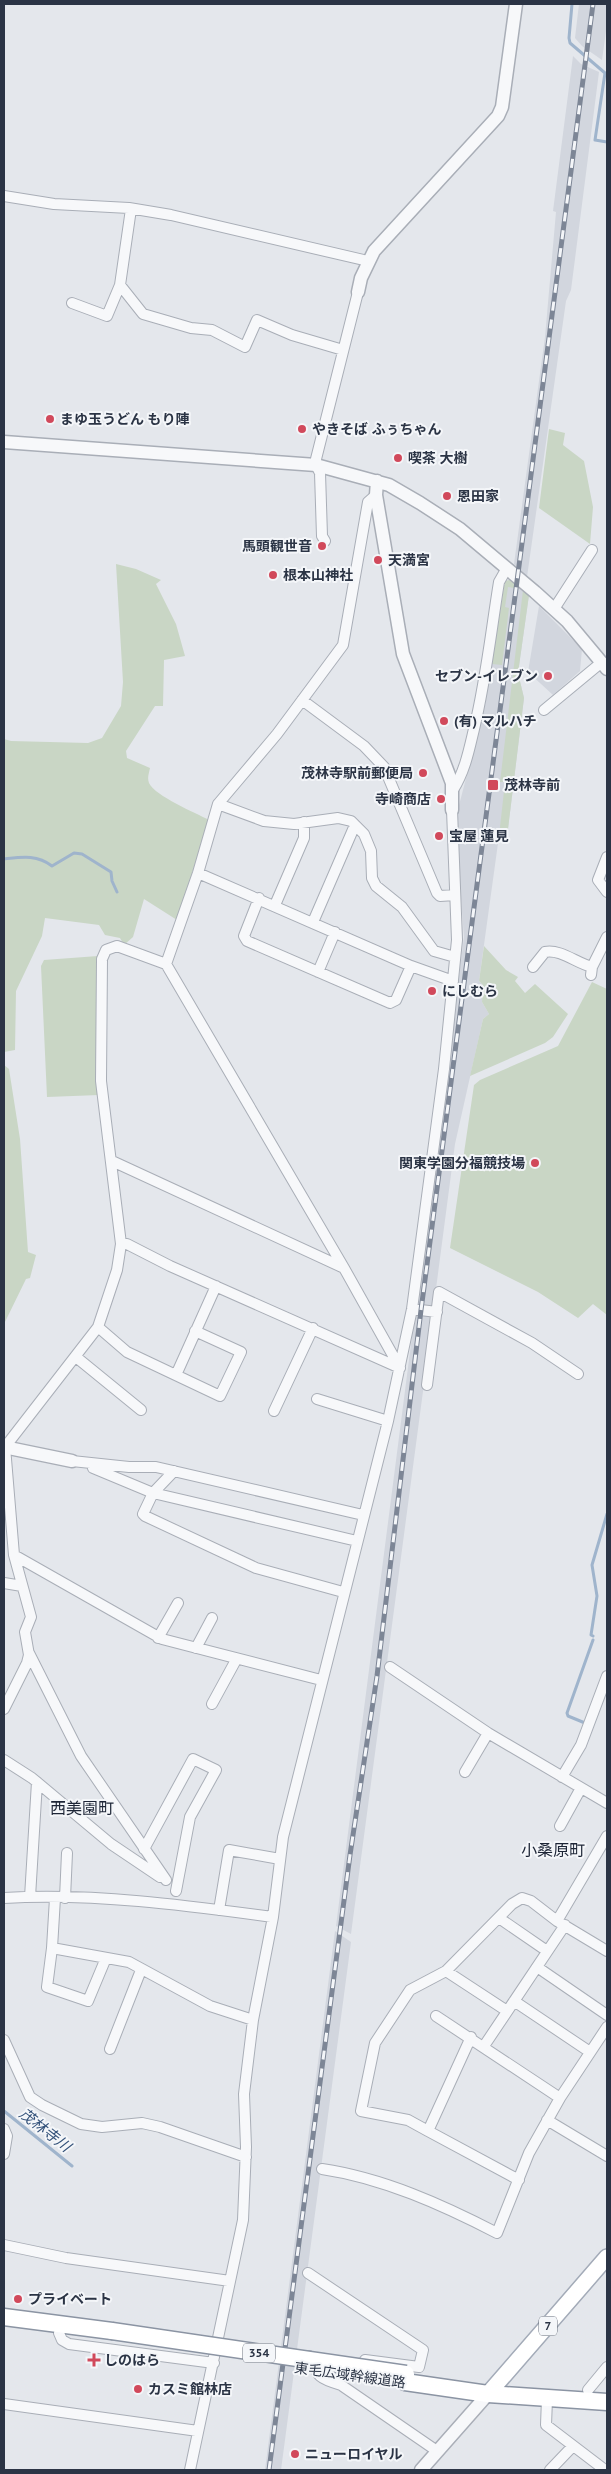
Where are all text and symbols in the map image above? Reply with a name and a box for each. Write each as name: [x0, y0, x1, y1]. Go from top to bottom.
place label: まゆ玉うどん もり陣: [60, 410, 190, 428]
marker: まゆ玉うどん もり陣: [44, 413, 56, 425]
place label: やきそば ふぅちゃん: [312, 420, 442, 438]
marker: やきそば ふぅちゃん: [296, 423, 308, 435]
place label: 喫茶 大樹: [408, 449, 468, 467]
marker: 喫茶 大樹: [392, 452, 404, 464]
place label: 恩田家: [457, 487, 499, 505]
marker: 恩田家: [441, 490, 453, 502]
place label: 馬頭観世音: [242, 537, 312, 555]
marker: 馬頭観世音: [316, 540, 328, 552]
place label: 天満宮: [388, 551, 430, 569]
marker: 天満宮: [372, 554, 384, 566]
place label: 根本山神社: [283, 566, 353, 584]
marker: 根本山神社: [267, 569, 279, 581]
place label: セブン-イレブン: [435, 667, 538, 685]
marker: セブン-イレブン: [542, 670, 554, 682]
place label: (有) マルハチ: [454, 712, 537, 730]
marker: (有) マルハチ: [438, 715, 450, 727]
place label: 茂林寺駅前郵便局: [301, 764, 413, 782]
marker: 茂林寺駅前郵便局: [417, 767, 429, 779]
place label: 茂林寺前: [504, 776, 560, 794]
marker: 茂林寺前: [486, 778, 500, 792]
place label: 寺崎商店: [375, 790, 431, 808]
marker: 寺崎商店: [435, 793, 447, 805]
place label: 宝屋 蓮見: [449, 827, 509, 845]
marker: 宝屋 蓮見: [433, 830, 445, 842]
place label: にしむら: [442, 982, 498, 1000]
marker: にしむら: [426, 985, 438, 997]
place label: 関東学園分福競技場: [399, 1154, 525, 1172]
marker: 関東学園分福競技場: [529, 1157, 541, 1169]
district label: 西美園町: [50, 1798, 114, 1818]
district label: 小桑原町: [521, 1840, 585, 1860]
water label: 茂林寺川: [16, 2104, 76, 2157]
place label: プライベート: [28, 2290, 112, 2308]
marker: プライベート: [12, 2293, 24, 2305]
road number: 7: [539, 2316, 557, 2336]
road number: 354: [243, 2344, 275, 2362]
place label: しのはら: [104, 2351, 160, 2369]
marker: しのはら: [88, 2354, 100, 2366]
street label: 東毛広域幹線道路: [293, 2358, 407, 2392]
place label: カスミ館林店: [148, 2380, 232, 2398]
marker: カスミ館林店: [132, 2383, 144, 2395]
place label: ニューロイヤル: [305, 2445, 403, 2463]
marker: ニューロイヤル: [289, 2448, 301, 2460]

